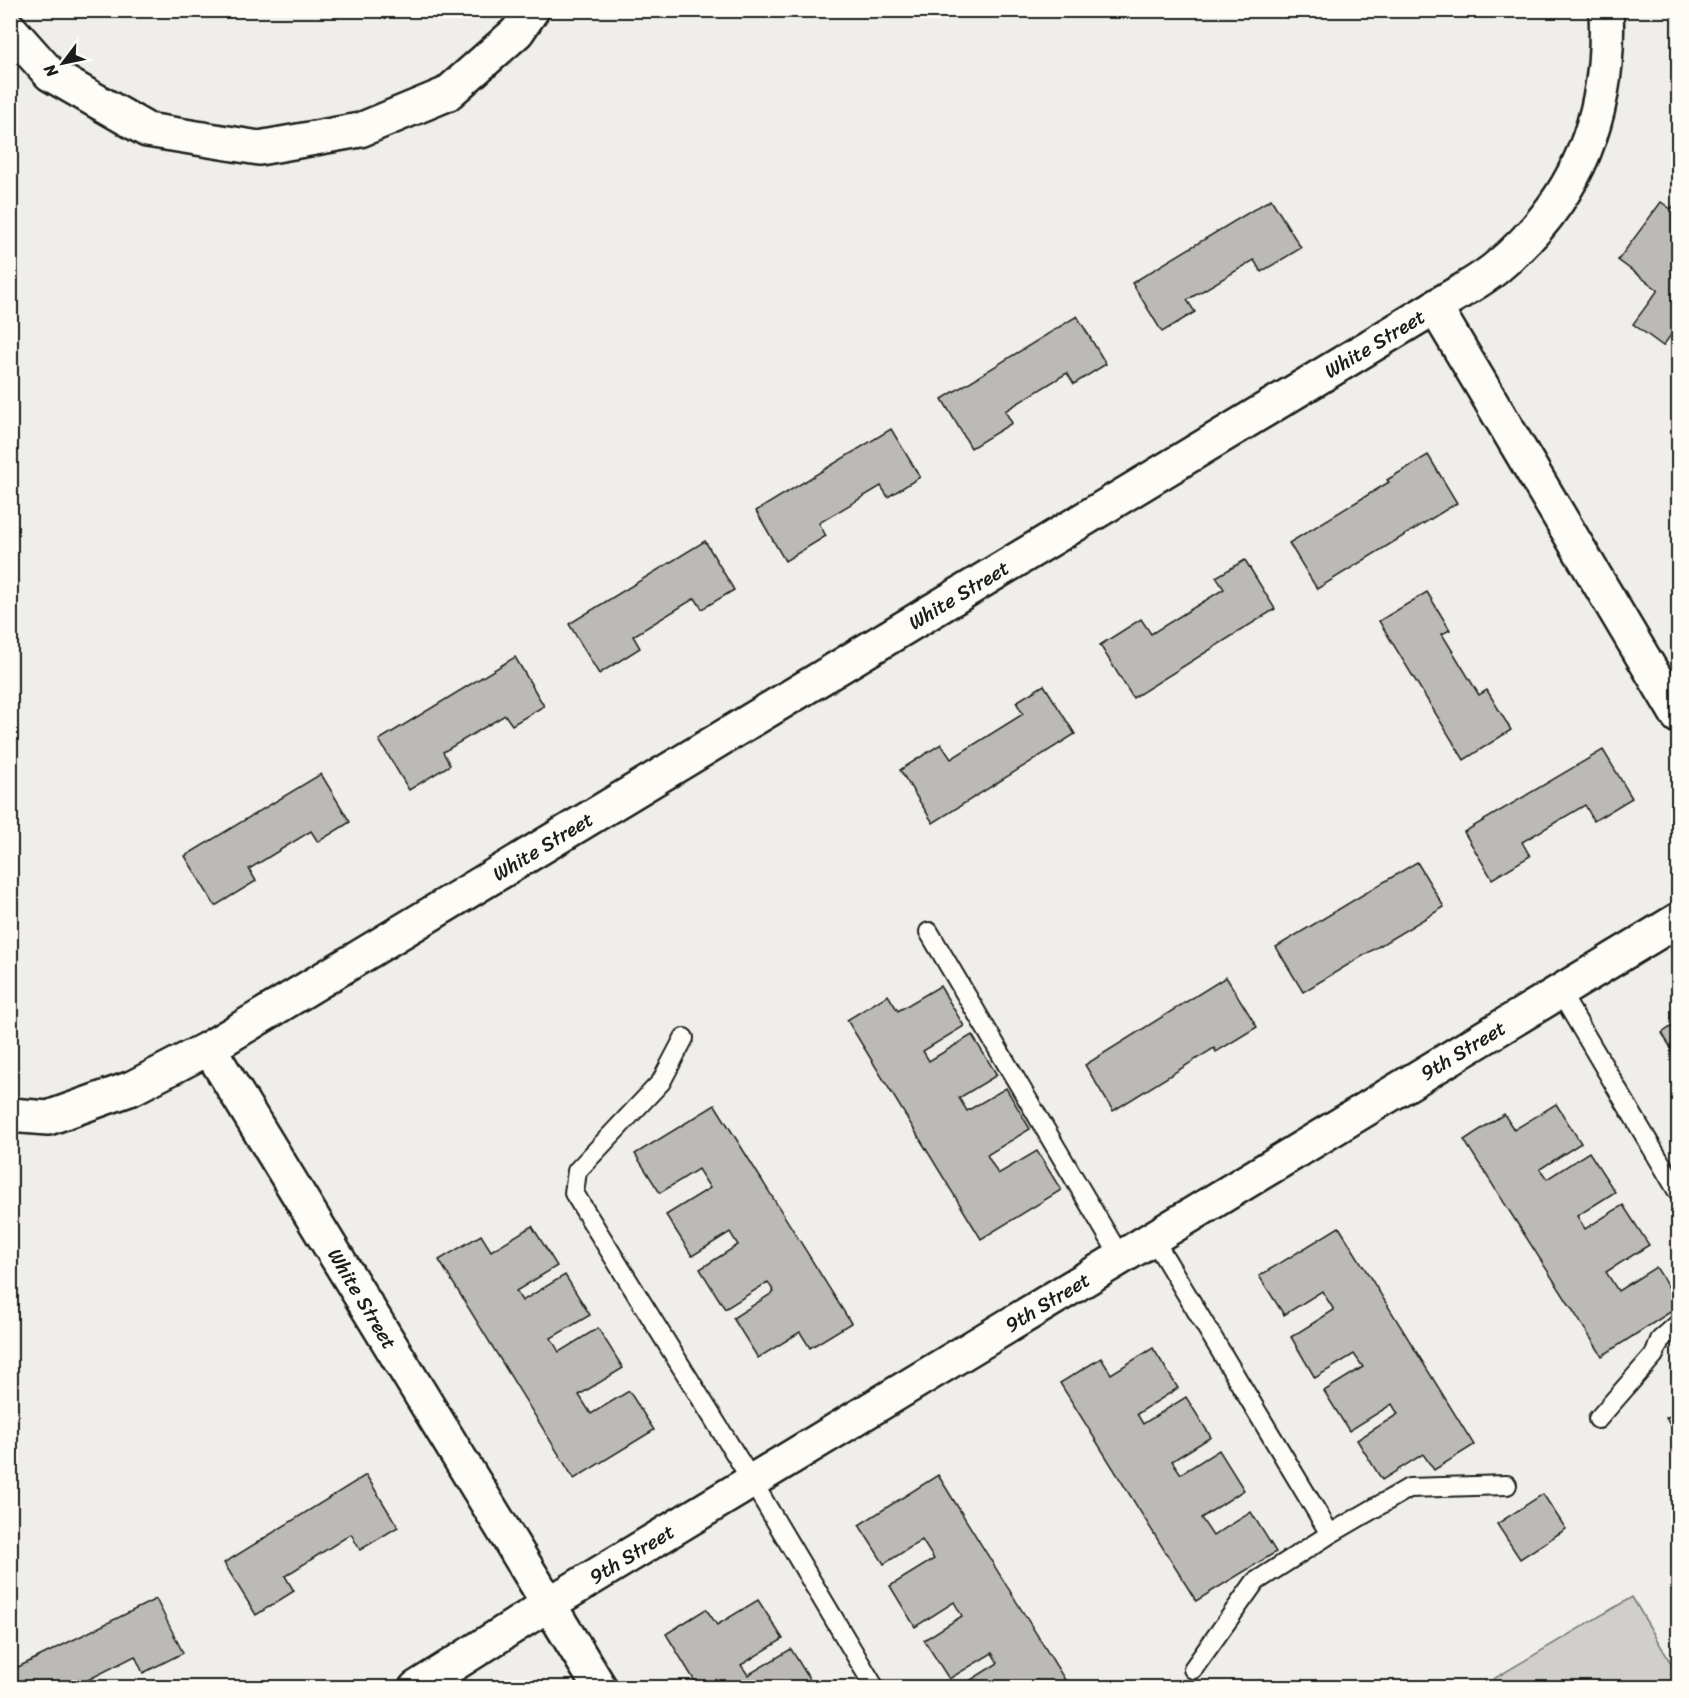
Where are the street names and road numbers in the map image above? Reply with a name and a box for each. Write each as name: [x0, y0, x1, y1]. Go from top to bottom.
street label: White Street: [1317, 299, 1432, 388]
street label: White Street: [901, 550, 1016, 639]
street label: White Street: [485, 802, 600, 891]
street label: 9th Street: [1413, 1011, 1513, 1090]
street label: White Street: [318, 1242, 406, 1357]
street label: 9th Street: [998, 1262, 1097, 1342]
street label: 9th Street: [582, 1514, 682, 1593]

